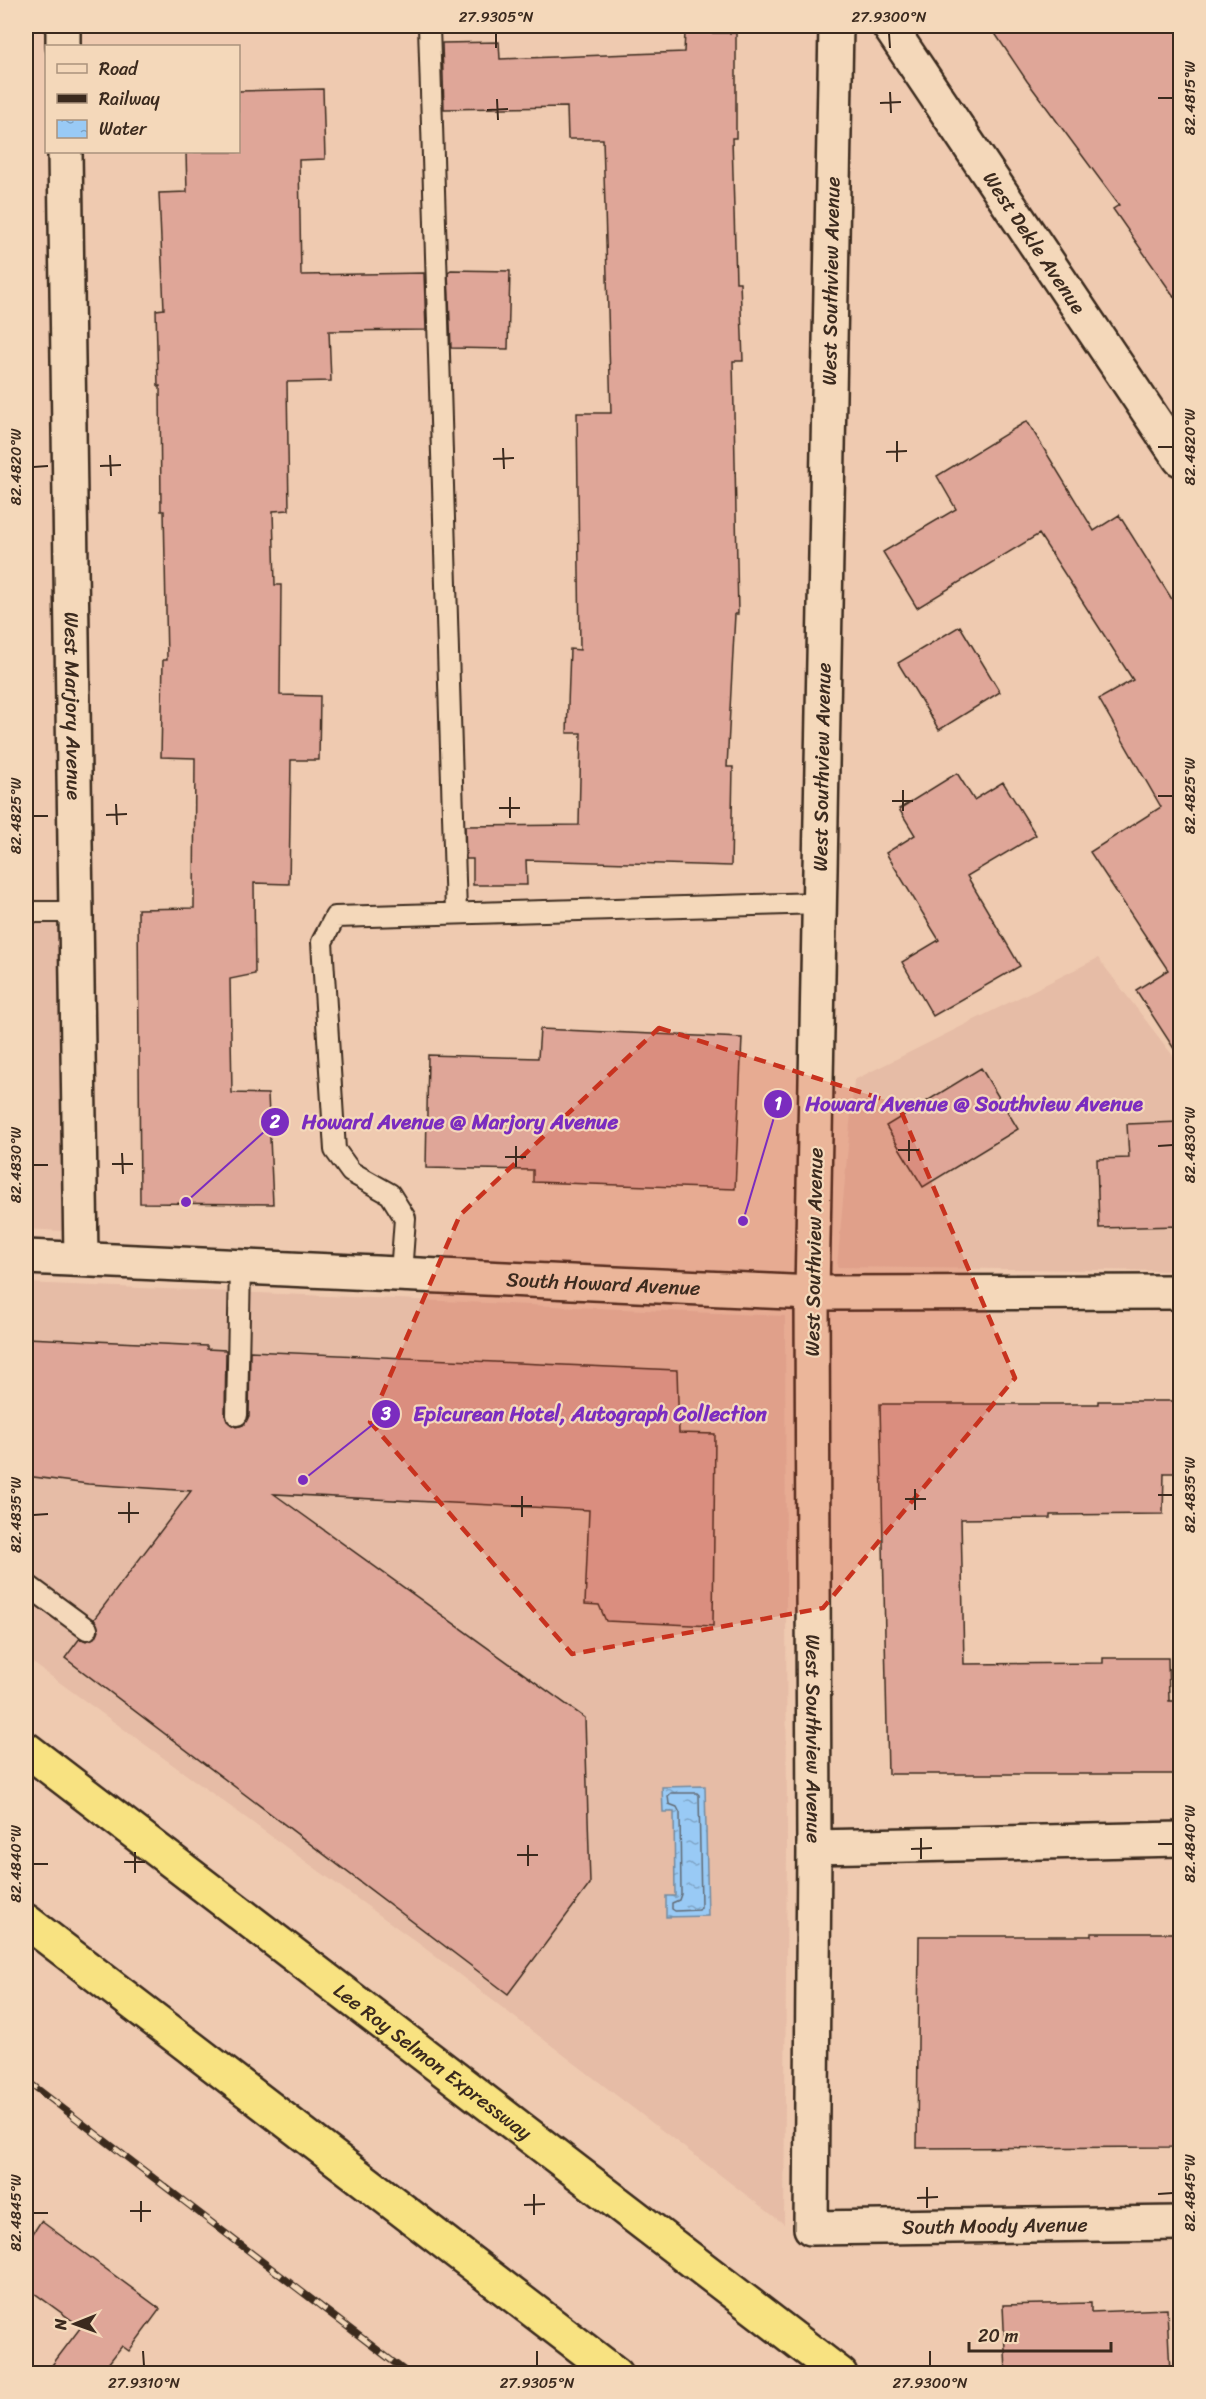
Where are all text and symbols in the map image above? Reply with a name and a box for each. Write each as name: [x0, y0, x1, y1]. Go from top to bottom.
text: 27.9305°N: [459, 4, 534, 30]
text: 27.9300°N: [852, 4, 927, 30]
legend: [45, 45, 240, 153]
text: Road: [99, 53, 139, 85]
text: 82.4815°W: [1177, 60, 1203, 135]
text: Railway: [99, 83, 161, 115]
text: Water: [99, 113, 148, 145]
street label: West Dekle Avenue: [974, 164, 1096, 322]
street label: West Southview Avenue: [812, 176, 850, 386]
text: 82.4820°W: [1177, 408, 1203, 485]
text: 82.4820°W: [3, 428, 29, 505]
street label: West Marjory Avenue: [54, 612, 92, 801]
street label: West Southview Avenue: [803, 662, 841, 872]
text: 82.4825°W: [1177, 757, 1203, 834]
text: 82.4825°W: [3, 777, 29, 854]
callout: Howard Avenue @ Southview Avenue: [763, 1084, 1155, 1123]
text: Howard Avenue @ Southview Avenue: [804, 1085, 1144, 1123]
text: 1: [774, 1088, 782, 1120]
callout: Howard Avenue @ Marjory Avenue: [260, 1102, 629, 1141]
text: Howard Avenue @ Marjory Avenue: [301, 1103, 618, 1141]
text: 2: [269, 1106, 281, 1138]
text: 82.4830°W: [1177, 1106, 1203, 1183]
text: 82.4830°W: [3, 1126, 29, 1203]
street label: West Southview Avenue: [795, 1147, 833, 1357]
street label: South Howard Avenue: [506, 1262, 701, 1305]
callout: Epicurean Hotel, Autograph Collection: [371, 1395, 780, 1434]
text: Epicurean Hotel, Autograph Collection: [413, 1395, 768, 1433]
text: 3: [380, 1398, 391, 1430]
text: 82.4835°W: [1177, 1457, 1203, 1533]
text: 82.4835°W: [3, 1477, 29, 1553]
street label: West Southview Avenue: [796, 1634, 831, 1843]
text: 82.4840°W: [1177, 1805, 1203, 1883]
text: 82.4840°W: [3, 1825, 29, 1903]
street label: Lee Roy Selmon Expressway: [326, 1974, 540, 2150]
text: 82.4845°W: [1177, 2154, 1203, 2232]
text: 82.4845°W: [3, 2174, 29, 2252]
street label: South Moody Avenue: [902, 2207, 1088, 2244]
north arrow: [45, 2294, 105, 2354]
scale bar: [969, 2315, 1112, 2353]
text: N: [46, 2318, 75, 2331]
text: 20 m: [978, 2320, 1018, 2352]
text: 27.9310°N: [108, 2370, 181, 2396]
text: 27.9305°N: [500, 2370, 575, 2396]
text: 27.9300°N: [893, 2370, 968, 2396]

